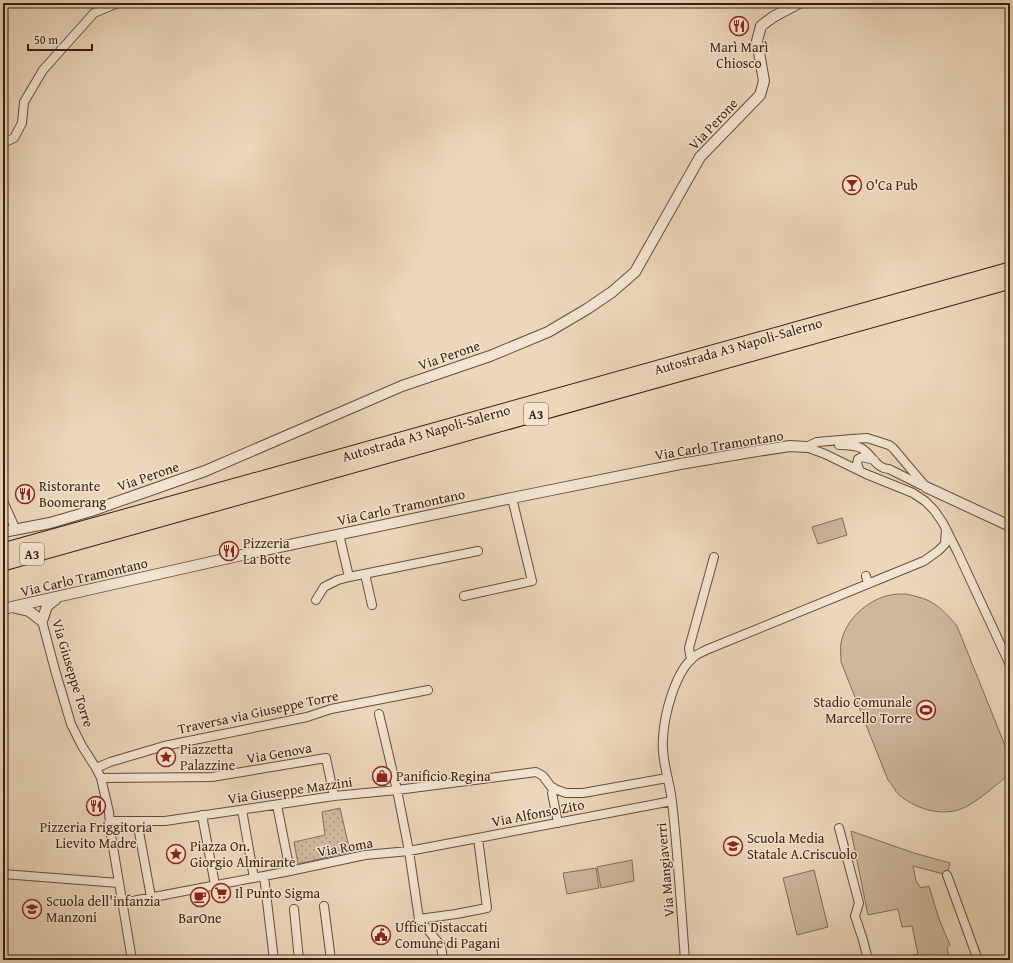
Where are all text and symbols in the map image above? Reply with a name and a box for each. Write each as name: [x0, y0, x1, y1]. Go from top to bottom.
restaurant icon: Marì Marì Chiosco: [728, 15, 750, 37]
scale bar: [28, 26, 92, 52]
text: 50 m: [34, 31, 58, 48]
place label: Marì Marì Chiosco: [710, 37, 768, 73]
street label: Via Perone: [684, 93, 742, 154]
bar icon: O'Ca Pub: [841, 174, 863, 196]
place label: O'Ca Pub: [866, 175, 918, 195]
street label: Autostrada A3 Napoli-Salerno: [651, 312, 825, 380]
street label: Via Perone: [415, 335, 483, 375]
street label: Autostrada A3 Napoli-Salerno: [339, 399, 513, 467]
road number: A3: [524, 403, 548, 425]
street label: Via Carlo Tramontano: [653, 425, 785, 465]
street label: Via Perone: [114, 456, 182, 496]
place label: Ristorante Boomerang: [39, 476, 106, 512]
restaurant icon: Ristorante Boomerang: [14, 483, 36, 505]
street label: Via Carlo Tramontano: [335, 484, 467, 530]
place label: Pizzeria La Botte: [243, 533, 291, 569]
restaurant icon: Pizzeria La Botte: [218, 540, 240, 562]
road number: A3: [20, 543, 44, 565]
street label: Via Carlo Tramontano: [18, 553, 150, 601]
street label: Via Giuseppe Torre: [47, 617, 99, 730]
street label: Traversa via Giuseppe Torre: [176, 685, 341, 739]
place label: Stadio Comunale Marcello Torre: [813, 692, 912, 728]
sports icon: Stadio Comunale Marcello Torre: [915, 699, 937, 721]
street label: Via Genova: [245, 737, 313, 769]
place label: Piazzetta Palazzine: [180, 739, 236, 775]
place icon: Piazzetta Palazzine: [155, 746, 177, 768]
shop icon: Panificio Regina: [371, 765, 393, 787]
place label: Panificio Regina: [396, 766, 491, 786]
street label: Via Giuseppe Mazzini: [226, 771, 354, 809]
street label: Via Alfonso Zito: [490, 794, 586, 832]
restaurant icon: Pizzeria Friggitoria Lievito Madre: [85, 795, 107, 817]
place label: Pizzeria Friggitoria Lievito Madre: [40, 817, 153, 853]
street label: Via Mangiaverri: [651, 822, 679, 918]
place label: Scuola Media Statale A.Criscuolo: [747, 828, 857, 864]
street label: Via Roma: [316, 832, 375, 862]
school or university icon: Scuola Media Statale A.Criscuolo: [722, 835, 744, 857]
place label: Piazza On. Giorgio Almirante: [190, 836, 296, 872]
place icon: Piazza On. Giorgio Almirante: [165, 843, 187, 865]
supermarket icon: Il Punto Sigma: [210, 882, 232, 904]
place label: Il Punto Sigma: [235, 883, 321, 903]
cafe icon: BarOne: [189, 886, 211, 908]
place label: Scuola dell'infanzia Manzoni: [46, 891, 161, 927]
school or university icon: Scuola dell'infanzia Manzoni: [21, 898, 43, 920]
place label: BarOne: [178, 908, 222, 928]
place label: Uffici Distaccati Comune di Pagani: [395, 917, 500, 953]
public building icon: Uffici Distaccati Comune di Pagani: [370, 924, 392, 946]

